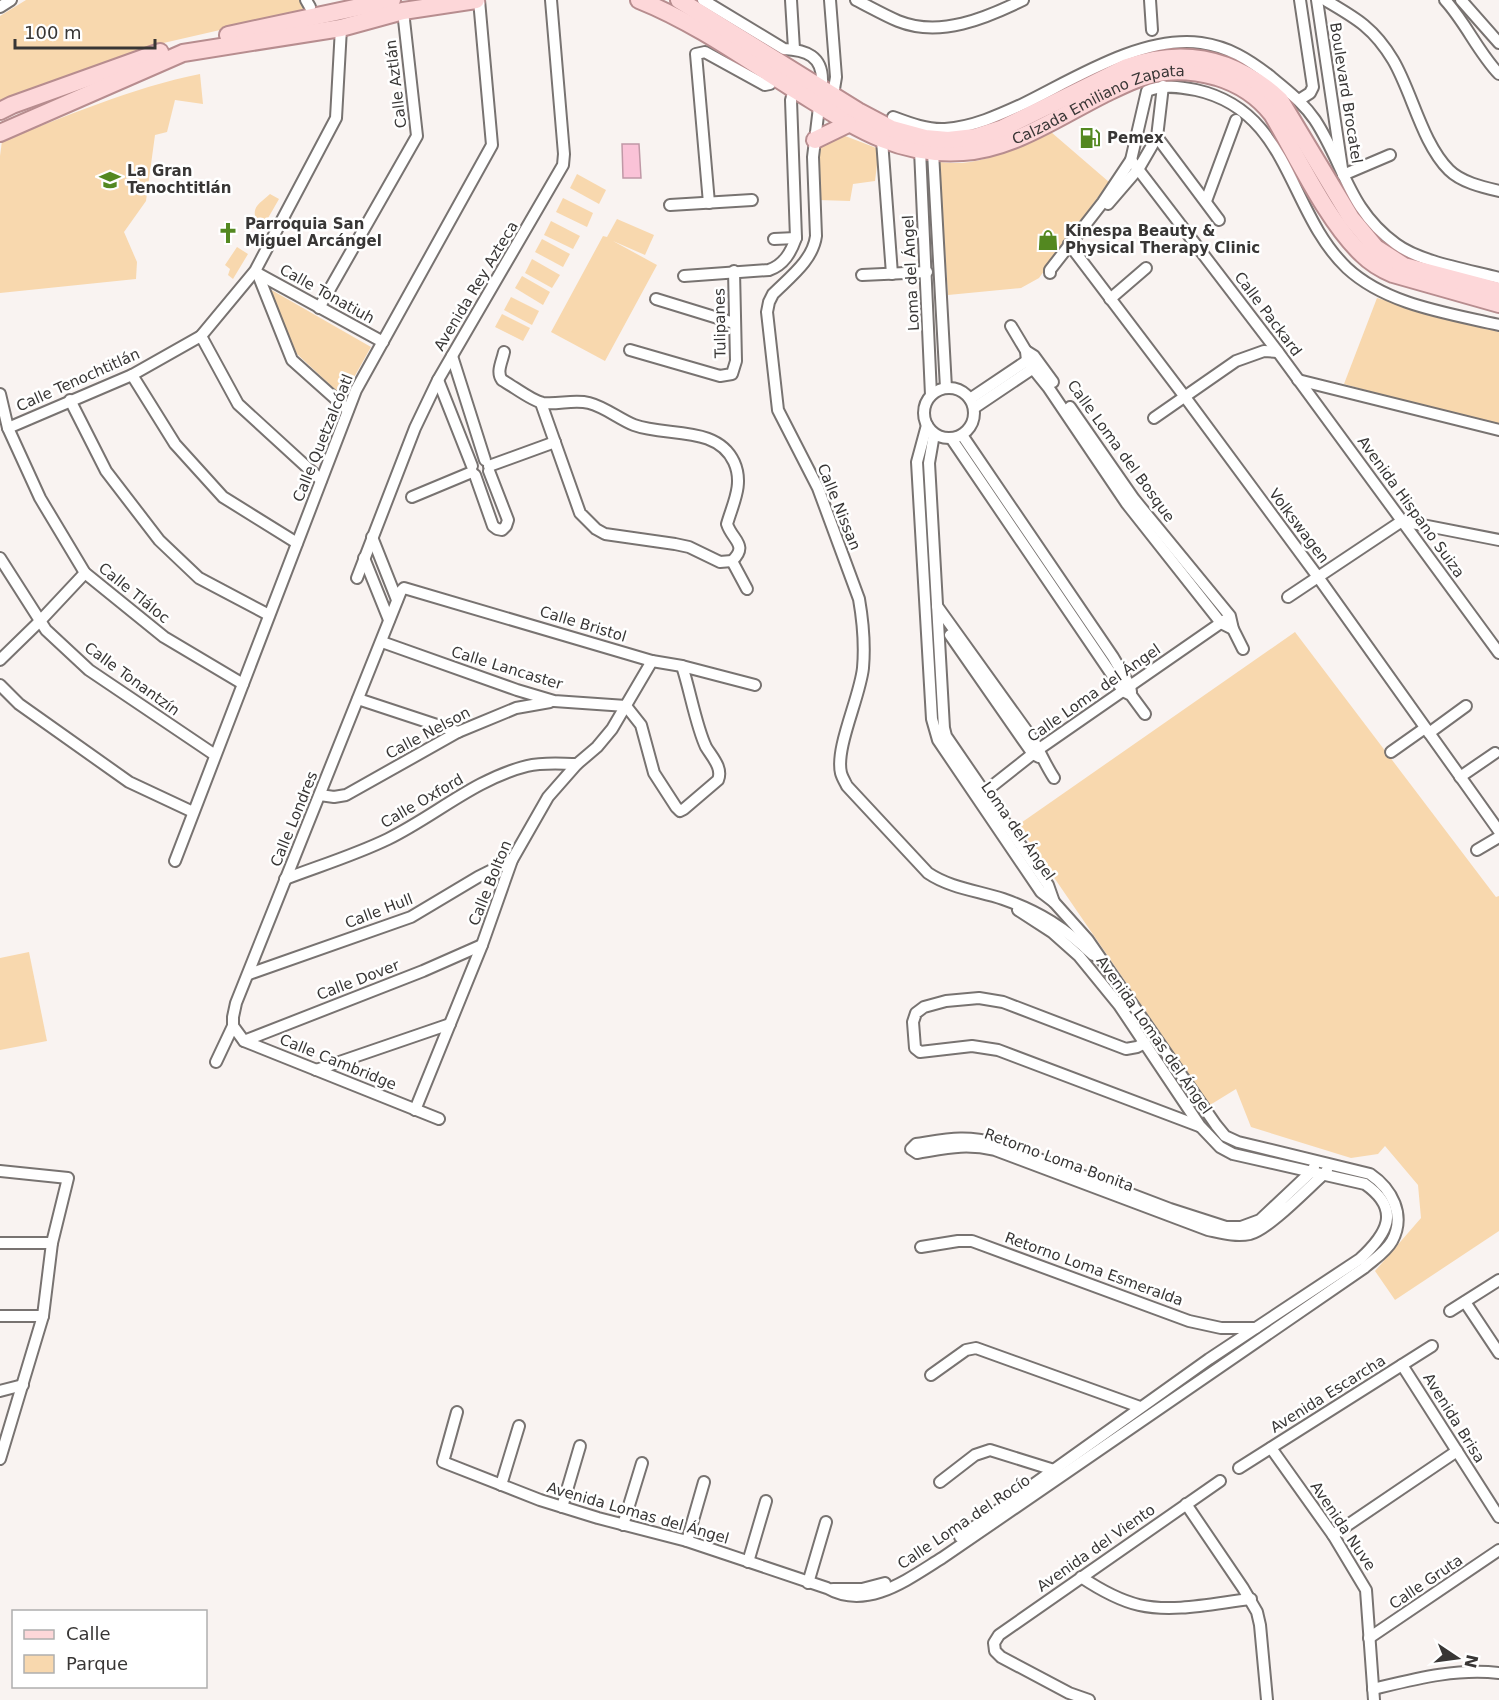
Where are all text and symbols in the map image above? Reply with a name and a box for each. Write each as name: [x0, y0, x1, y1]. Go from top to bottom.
scale bar: [15, 12, 154, 50]
street label: Boulevard Brocatel: [1326, 21, 1366, 165]
text: 100 m: [24, 22, 82, 43]
street label: Calle Aztlán: [382, 39, 410, 129]
street label: Calzada Emiliano Zapata: [1009, 62, 1185, 149]
fuel station icon: Pemex: [1078, 126, 1102, 150]
place label: Pemex: [1107, 129, 1164, 147]
place label: La Gran Tenochtitlán: [127, 162, 231, 197]
school or university icon: La Gran Tenochtitlán: [98, 168, 122, 192]
street label: Loma del Ángel: [898, 214, 923, 332]
place label: Parroquia San Miguel Arcángel: [245, 215, 382, 250]
street label: Avenida Rey Azteca: [430, 218, 522, 354]
church icon: Parroquia San Miguel Arcángel: [216, 221, 240, 245]
place label: Kinespa Beauty & Physical Therapy Clinic: [1065, 222, 1260, 257]
shop icon: Kinespa Beauty & Physical Therapy Clinic: [1036, 228, 1060, 252]
street label: Calle Tonatiuh: [276, 261, 378, 327]
street label: Calle Packard: [1230, 268, 1306, 360]
street label: Tulipanes: [710, 288, 730, 359]
street label: Calle Tenochtitlán: [14, 345, 142, 415]
street label: Calle Quetzalcóatl: [289, 371, 357, 505]
street label: Calle Loma del Bosque: [1063, 377, 1179, 525]
street label: Avenida Hispano Suiza: [1354, 433, 1468, 581]
street label: Calle Nissan: [813, 461, 865, 553]
street label: Volkswagen: [1265, 485, 1333, 567]
street label: Calle Tláloc: [95, 559, 173, 627]
street label: Calle Bristol: [537, 602, 629, 646]
street label: Calle Tonantzín: [81, 638, 183, 720]
street label: Calle Loma del Ángel: [1023, 639, 1164, 746]
street label: Calle Lancaster: [449, 642, 566, 694]
street label: Calle Nelson: [383, 703, 473, 763]
street label: Calle Londres: [267, 769, 321, 869]
street label: Calle Oxford: [377, 770, 467, 832]
street label: Loma del Ángel: [977, 778, 1060, 884]
street label: Calle Bolton: [465, 838, 515, 928]
street label: Calle Hull: [343, 890, 415, 932]
street label: Avenida Lomas del Ángel: [1093, 952, 1216, 1117]
street label: Calle Dover: [314, 956, 403, 1004]
street label: Calle Cambridge: [277, 1030, 399, 1094]
street label: Retorno Loma Bonita: [982, 1125, 1136, 1195]
street label: Retorno Loma Esmeralda: [1002, 1228, 1186, 1310]
street label: Avenida Escarcha: [1267, 1351, 1389, 1437]
street label: Avenida Brisa: [1419, 1370, 1489, 1466]
street label: Calle Loma del Rocío: [894, 1471, 1034, 1573]
street label: Avenida Lomas del Ángel: [545, 1477, 731, 1548]
street label: Avenida Nuve: [1307, 1478, 1379, 1574]
street label: Avenida del Viento: [1033, 1500, 1159, 1596]
street label: Calle Gruta: [1386, 1551, 1466, 1613]
legend: [12, 1610, 207, 1688]
text: Calle: [66, 1623, 111, 1644]
north arrow: [1427, 1628, 1487, 1688]
text: Parque: [66, 1653, 128, 1674]
text: N: [1460, 1653, 1482, 1670]

